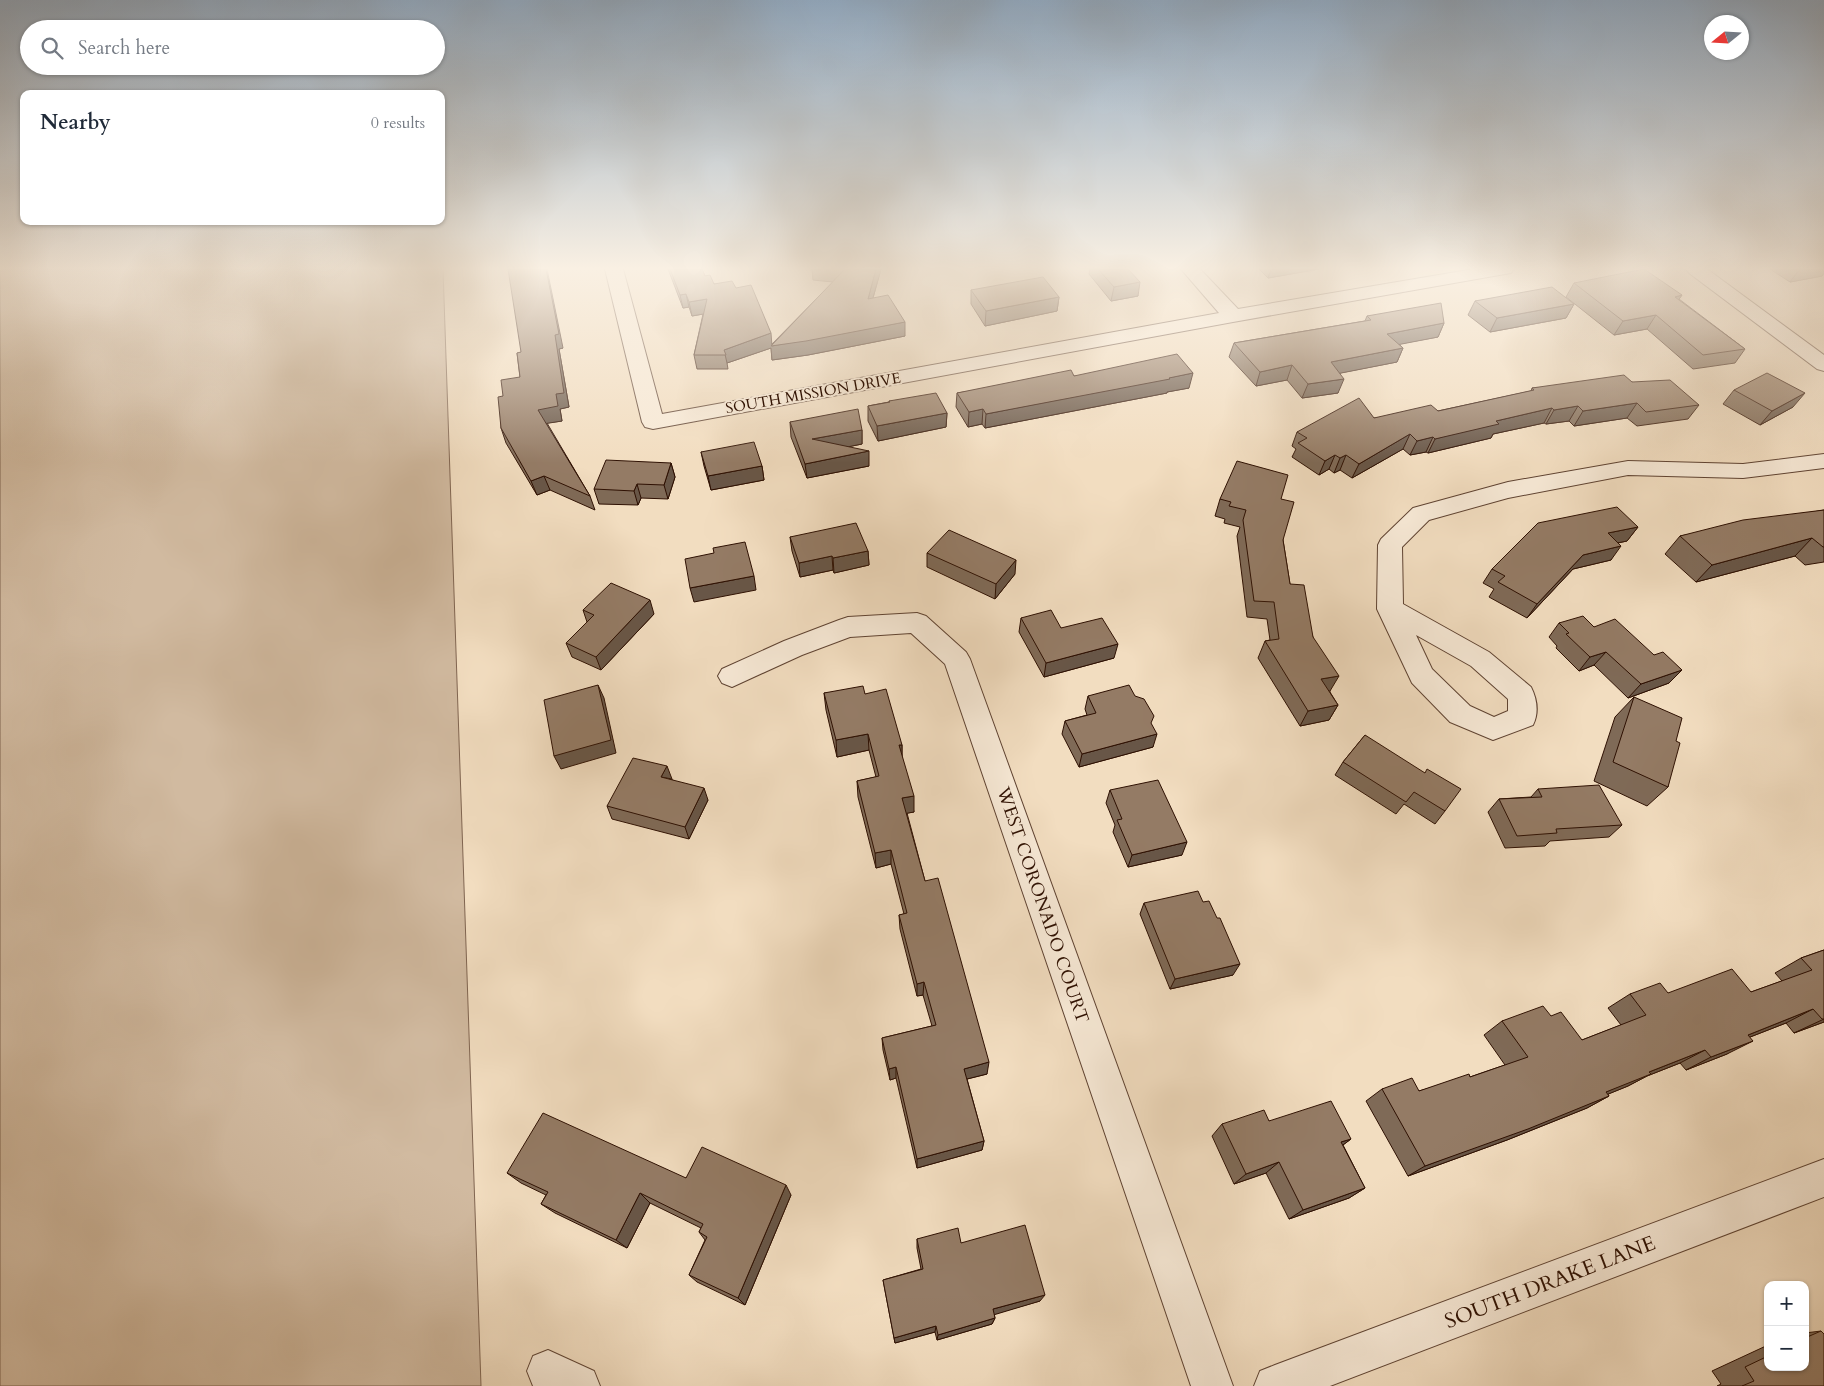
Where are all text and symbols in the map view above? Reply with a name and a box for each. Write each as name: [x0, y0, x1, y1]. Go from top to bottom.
north arrow: [1704, 15, 1749, 60]
search box: [20, 20, 445, 75]
icon: search: [38, 34, 66, 62]
text: Search here: [78, 35, 170, 61]
text: Nearby: [40, 108, 111, 137]
text: 0 results: [371, 112, 425, 134]
street label: SOUTH MISSION DRIVE: [724, 368, 902, 418]
street label: WEST CORONADO COURT: [990, 783, 1095, 1027]
street label: SOUTH DRAKE LANE: [1441, 1229, 1660, 1336]
map controls: [1764, 1281, 1809, 1371]
button: +: [1764, 1281, 1809, 1326]
button: −: [1764, 1326, 1809, 1371]

